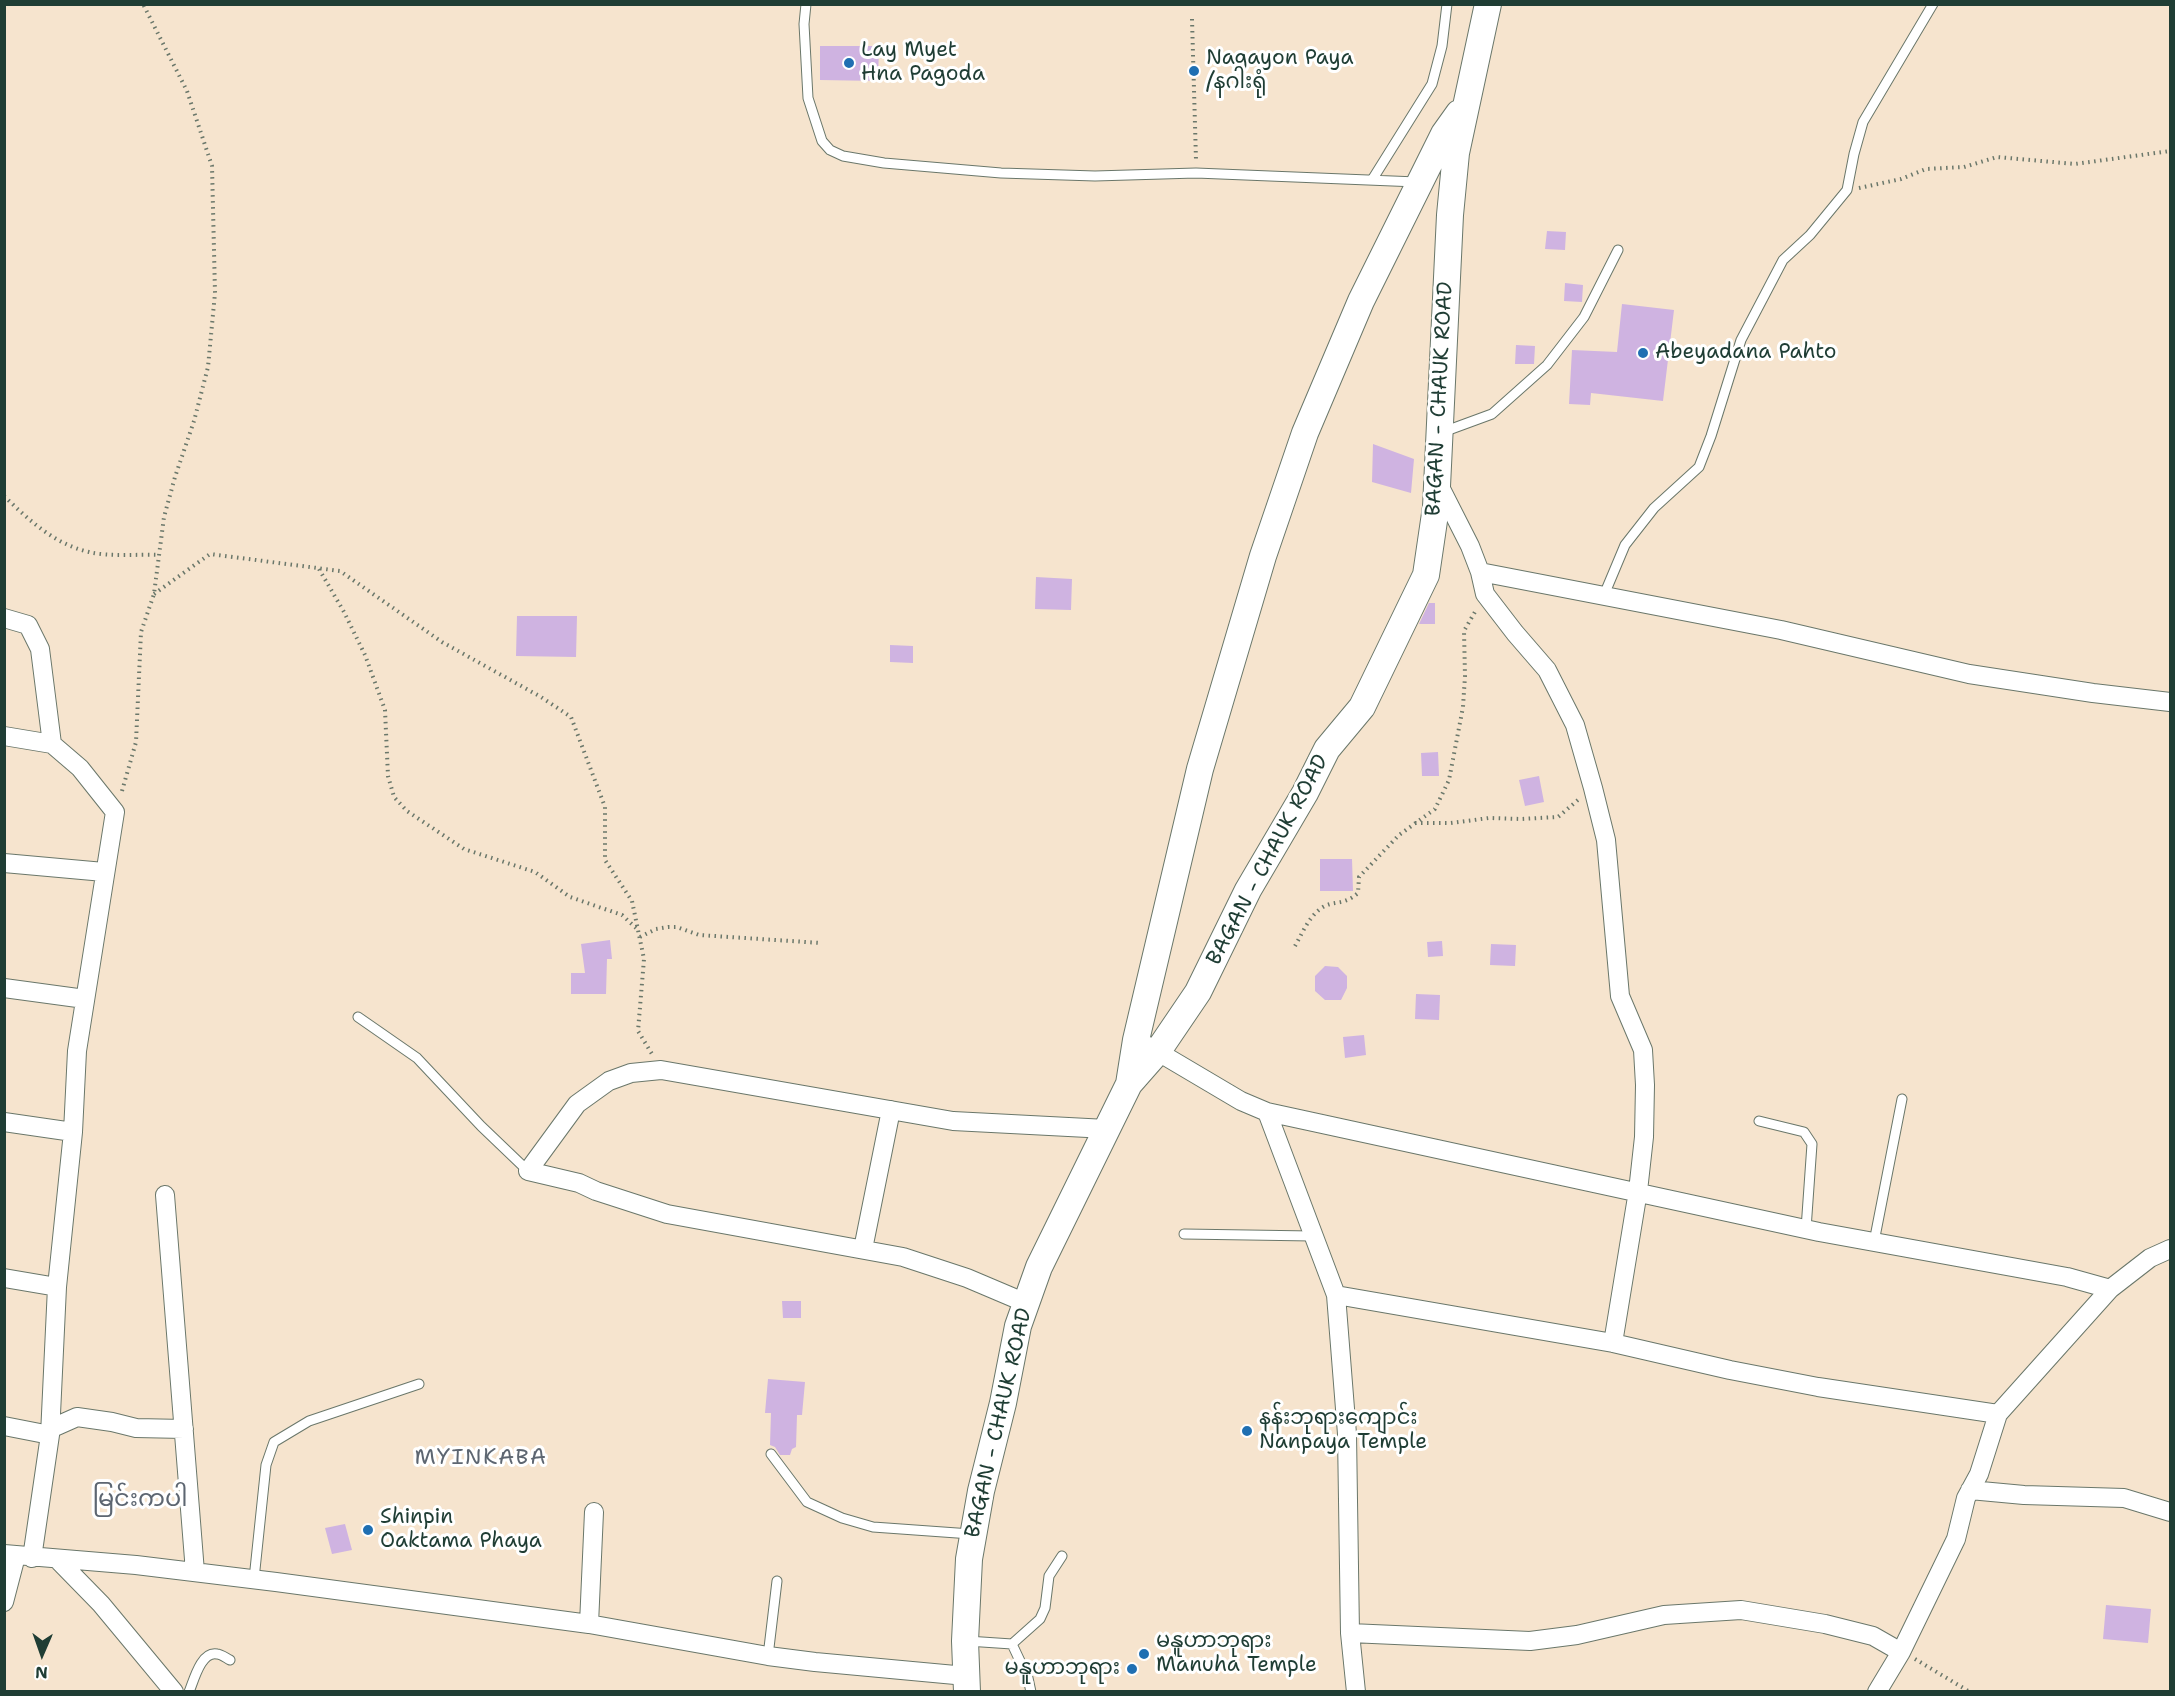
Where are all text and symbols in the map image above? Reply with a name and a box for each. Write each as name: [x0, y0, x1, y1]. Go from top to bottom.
place label: Lay Myet Hna Pagoda: [861, 38, 985, 88]
place label: Nagayon Paya /နဂါးရုံ: [1206, 46, 1354, 96]
marker: Lay Myet Hna Pagoda: [842, 56, 856, 70]
marker: Nagayon Paya /နဂါးရုံ: [1187, 64, 1201, 78]
street label: BAGAN - CHAUK ROAD: [1421, 281, 1459, 517]
place label: Abeyadana Pahto: [1655, 340, 1837, 366]
marker: Abeyadana Pahto: [1636, 346, 1650, 360]
street label: BAGAN - CHAUK ROAD: [1202, 750, 1334, 970]
street label: BAGAN - CHAUK ROAD: [960, 1306, 1038, 1540]
place label: နန်းဘုရားကျောင်း Nanpaya Temple: [1259, 1406, 1427, 1456]
marker: နန်းဘုရားကျောင်း Nanpaya Temple: [1240, 1424, 1254, 1438]
district label: MYINKABA: [414, 1445, 548, 1471]
district label: မြင်းကပါ: [92, 1486, 188, 1514]
place label: Shinpin Oaktama Phaya: [380, 1505, 542, 1555]
marker: Shinpin Oaktama Phaya: [361, 1523, 375, 1537]
north arrow: [12, 1624, 72, 1684]
place label: မနူဟာဘုရား Manuha Temple: [1156, 1629, 1317, 1679]
marker: မနူဟာဘုရား Manuha Temple: [1137, 1647, 1151, 1661]
place label: မနူဟာဘုရား: [1005, 1656, 1120, 1682]
text: N: [35, 1662, 48, 1683]
marker: မနူဟာဘုရား: [1125, 1662, 1139, 1676]

